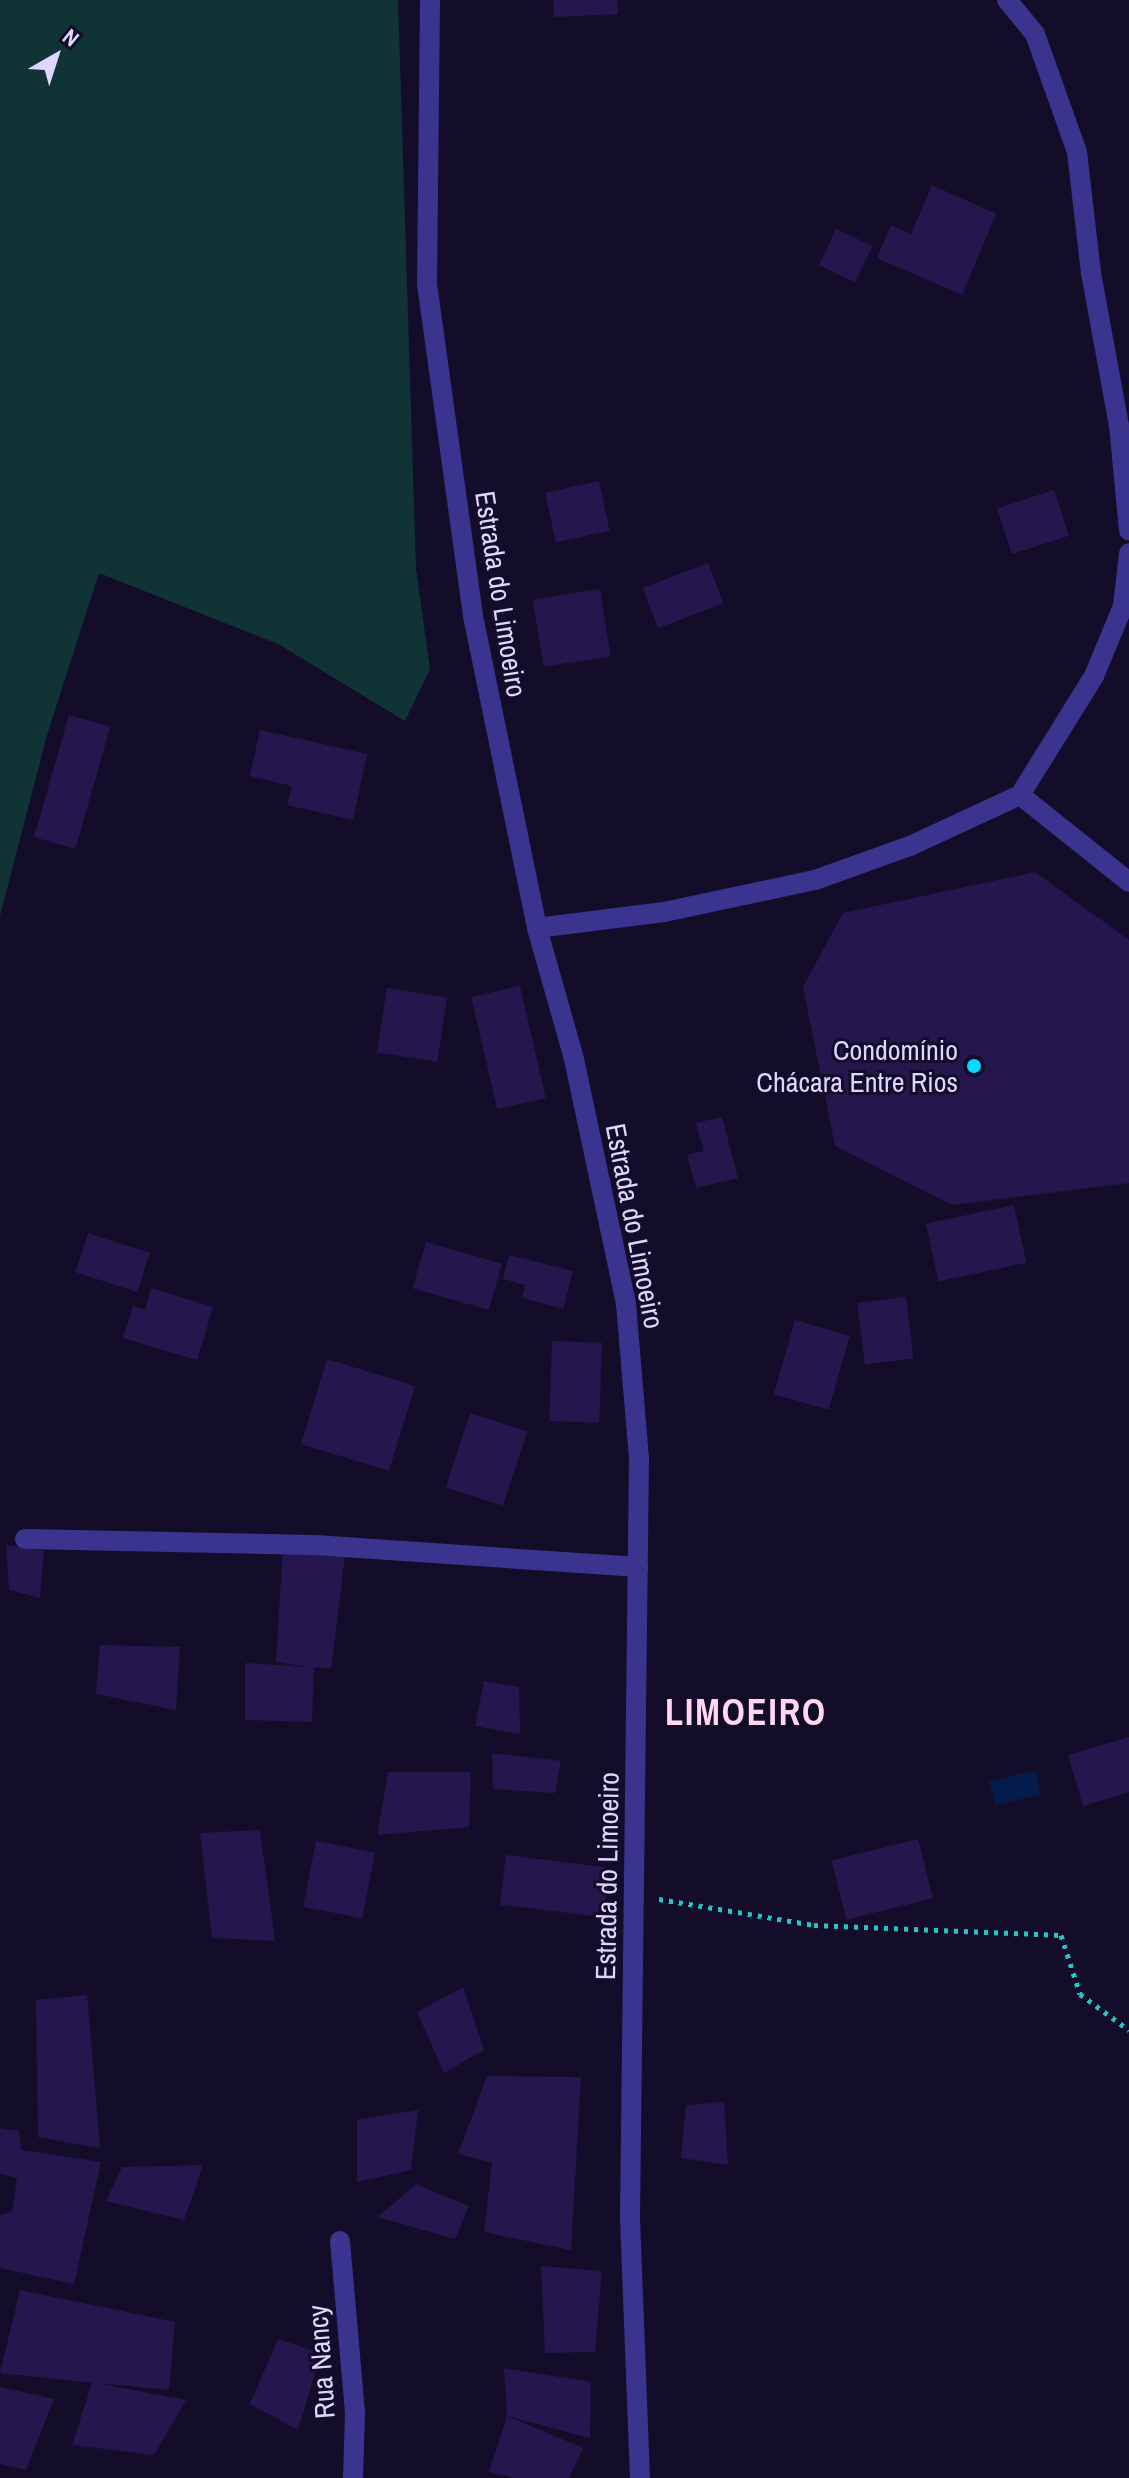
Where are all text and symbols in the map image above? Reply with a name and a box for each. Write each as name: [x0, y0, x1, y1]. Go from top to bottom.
north arrow: [16, 16, 96, 96]
text: N: [57, 22, 86, 53]
street label: Estrada do Limoeiro: [468, 489, 534, 699]
place label: Condomínio Chácara Entre Rios: [756, 1033, 958, 1099]
marker: Condomínio Chácara Entre Rios: [965, 1057, 983, 1075]
street label: Estrada do Limoeiro: [599, 1121, 671, 1331]
district label: LIMOEIRO: [665, 1691, 827, 1735]
street label: Estrada do Limoeiro: [588, 1772, 626, 1980]
street label: Rua Nancy: [300, 2304, 342, 2420]

